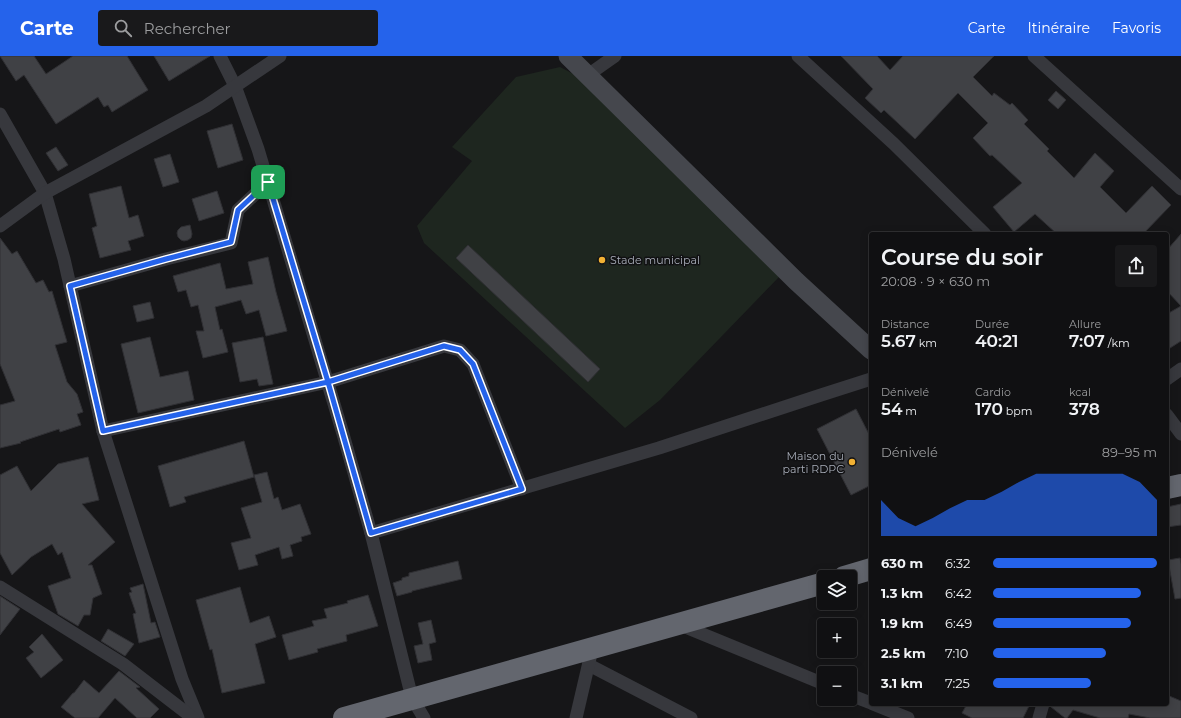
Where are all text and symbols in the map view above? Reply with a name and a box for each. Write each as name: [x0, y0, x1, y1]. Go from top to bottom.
search box: [98, 10, 378, 46]
text: Carte: [20, 17, 74, 40]
icon: search: [112, 17, 134, 39]
text: Rechercher: [144, 19, 231, 38]
text: Carte: [968, 19, 1005, 37]
text: Itinéraire: [1027, 19, 1090, 37]
text: Favoris: [1112, 19, 1161, 37]
pin: [251, 165, 285, 199]
icon: arrive: [257, 171, 279, 193]
text: Course du soir: [881, 244, 1043, 271]
button: share: [1115, 245, 1157, 287]
place label: Stade municipal: [610, 253, 700, 267]
marker: Stade municipal: [597, 255, 607, 265]
text: 20:08 · 9 × 630 m: [881, 273, 990, 289]
text: Distance: [881, 317, 929, 331]
text: Durée: [975, 317, 1009, 331]
text: Allure: [1069, 317, 1101, 331]
text: 5.67: [881, 331, 916, 351]
text: 40:21: [975, 331, 1019, 351]
text: 7:07: [1069, 331, 1105, 351]
text: km: [916, 336, 937, 350]
text: /km: [1105, 336, 1130, 350]
text: Dénivelé: [881, 385, 929, 399]
text: Cardio: [975, 385, 1011, 399]
text: kcal: [1069, 385, 1091, 399]
text: 54: [881, 399, 902, 419]
text: 170: [975, 399, 1003, 419]
text: 378: [1069, 399, 1100, 419]
text: m: [902, 404, 917, 418]
text: bpm: [1003, 404, 1032, 418]
text: Dénivelé: [881, 444, 938, 460]
text: 89–95 m: [1102, 444, 1157, 460]
place label: Maison du parti RDPC: [782, 449, 844, 476]
marker: Maison du parti RDPC: [847, 457, 857, 467]
text: 630 m: [881, 555, 923, 571]
text: 6:32: [945, 555, 970, 571]
map controls: [817, 570, 857, 706]
button: layers: [817, 570, 857, 610]
text: 1.3 km: [881, 585, 923, 601]
text: 6:42: [945, 585, 972, 601]
text: 1.9 km: [881, 615, 924, 631]
text: 6:49: [945, 615, 972, 631]
button: +: [817, 618, 857, 658]
text: 2.5 km: [881, 645, 926, 661]
text: 7:10: [945, 645, 968, 661]
button: −: [817, 666, 857, 706]
text: 3.1 km: [881, 675, 923, 691]
text: 7:25: [945, 675, 970, 691]

